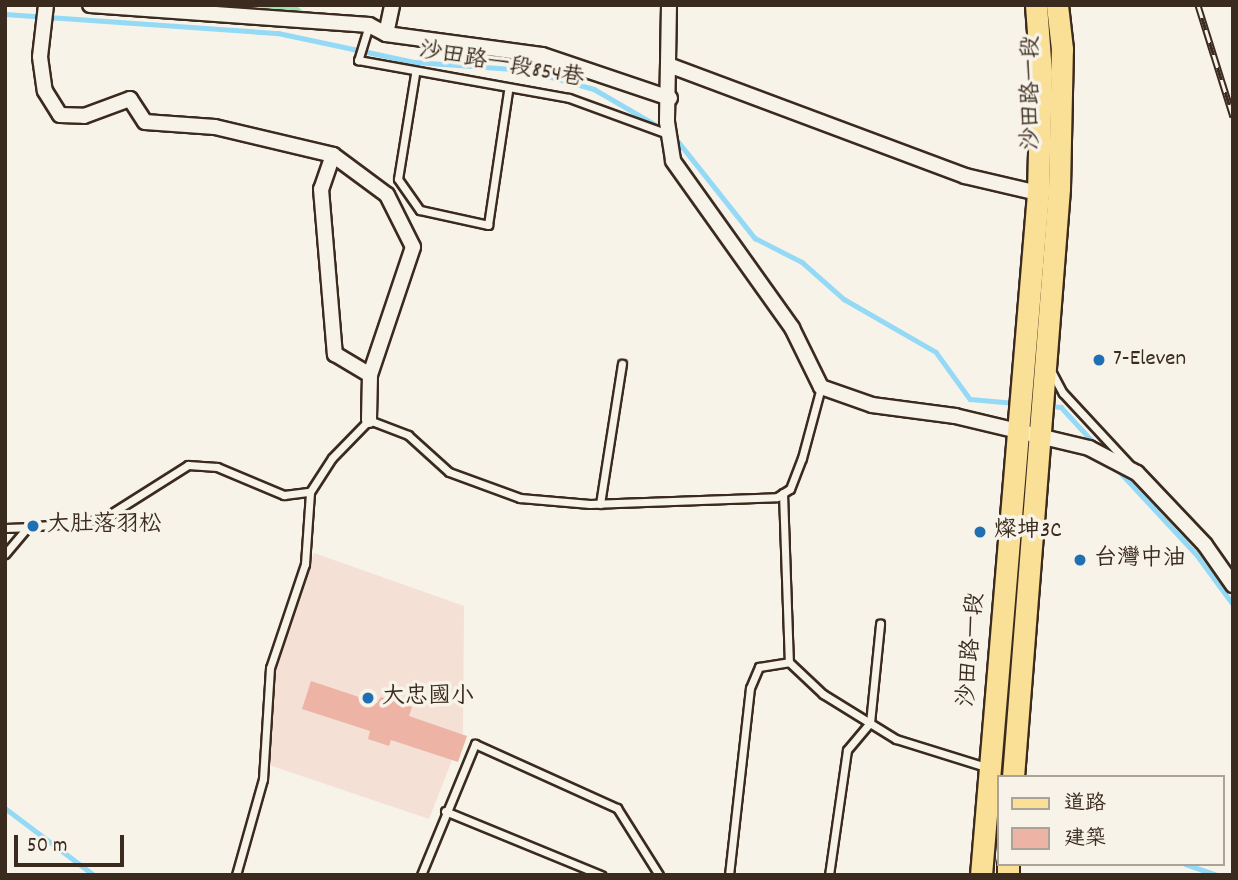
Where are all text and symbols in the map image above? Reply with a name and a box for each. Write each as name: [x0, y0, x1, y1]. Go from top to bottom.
street label: 沙田路一段: [1019, 36, 1047, 150]
street label: 沙田路一段854巷: [416, 38, 586, 94]
place label: 7-Eleven: [1113, 346, 1186, 374]
marker: 7-Eleven: [1091, 352, 1107, 368]
place label: 大肚落羽松: [47, 512, 162, 540]
marker: 大肚落羽松: [25, 518, 41, 534]
place label: 燦坤3C: [994, 518, 1062, 546]
marker: 燦坤3C: [972, 524, 988, 540]
place label: 台灣中油: [1094, 546, 1186, 574]
marker: 台灣中油: [1072, 552, 1088, 568]
street label: 沙田路一段: [954, 592, 992, 708]
place label: 大忠國小: [382, 684, 474, 712]
marker: 大忠國小: [360, 690, 376, 706]
legend: [996, 775, 1224, 866]
text: 道路: [1064, 790, 1106, 820]
scale bar: [18, 820, 128, 864]
text: 建築: [1064, 825, 1106, 855]
text: 50 m: [27, 832, 67, 862]

